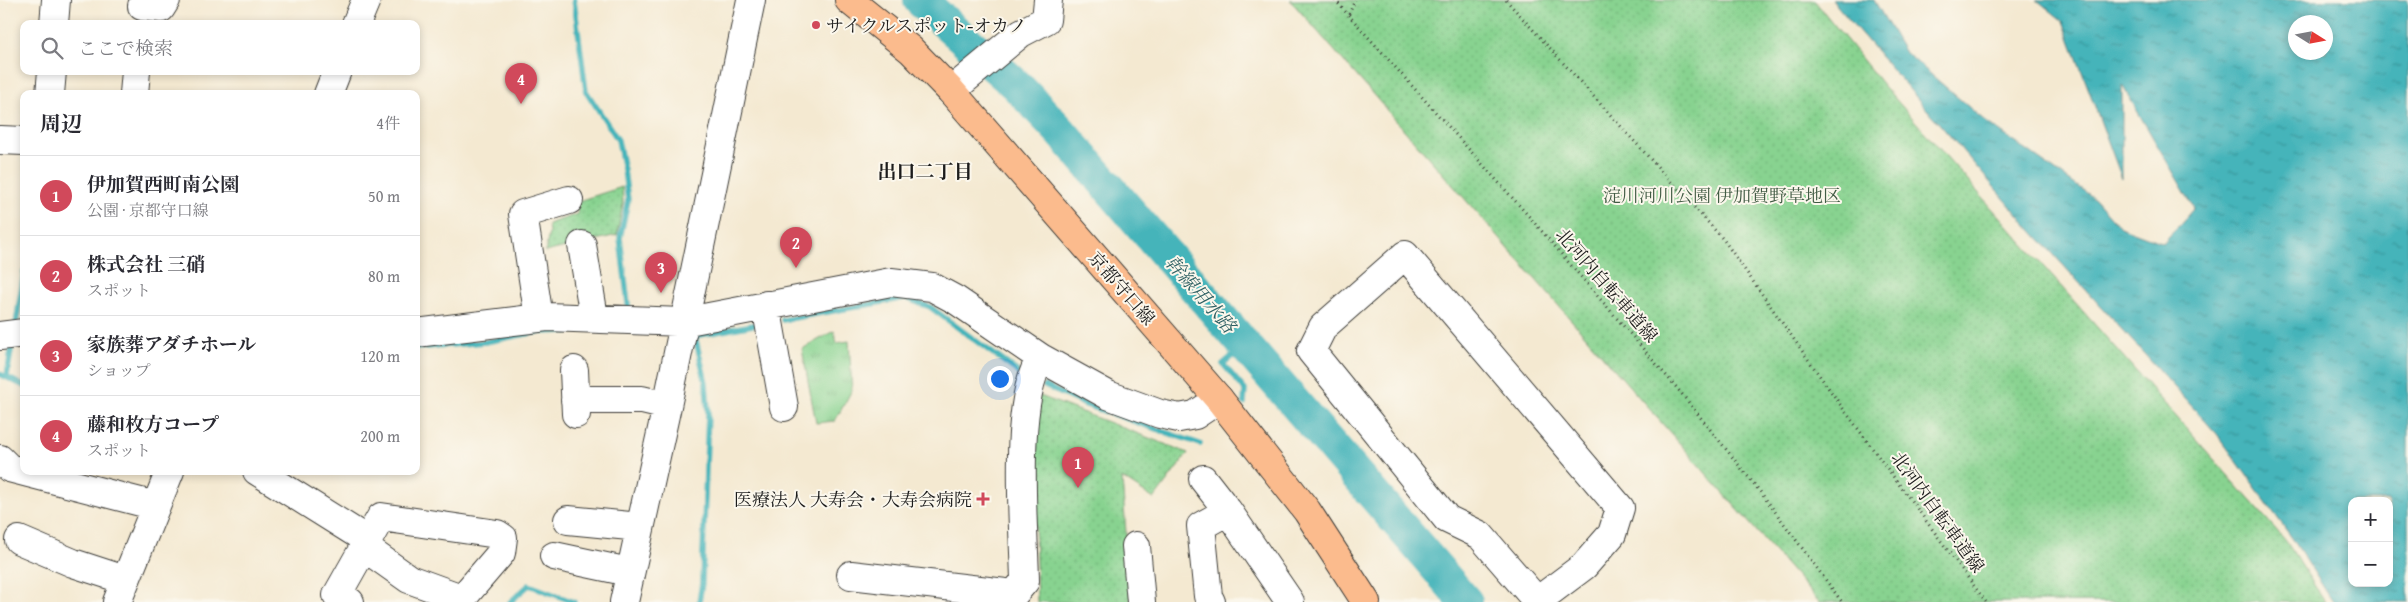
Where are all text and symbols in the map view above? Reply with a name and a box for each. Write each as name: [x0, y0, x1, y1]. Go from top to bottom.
place label: サイクルスポット-オカノ: [826, 12, 1027, 39]
north arrow: [2288, 15, 2333, 60]
marker: サイクルスポット-オカノ: [810, 19, 822, 31]
search box: [20, 20, 420, 75]
icon: search: [38, 34, 66, 62]
text: ここで検索: [78, 34, 173, 62]
pin: 4: [505, 63, 537, 104]
text: 周辺: [40, 108, 82, 139]
text: 4件: [376, 111, 400, 135]
district label: 出口二丁目: [877, 157, 973, 185]
text: 伊加賀西町南公園: [87, 170, 239, 198]
park label: 淀川河川公園 伊加賀野草地区: [1603, 182, 1841, 209]
text: 1: [52, 184, 60, 208]
text: 50 m: [368, 184, 400, 208]
text: 公園 · 京都守口線: [87, 198, 209, 222]
street label: 北河内自転車道線: [1550, 222, 1664, 348]
pin: 2: [780, 227, 812, 268]
street label: 京都守口線: [1082, 245, 1162, 331]
water label: 幹線用水路: [1159, 249, 1244, 341]
text: 株式会社 三硝: [87, 250, 205, 278]
pin: 3: [645, 252, 677, 293]
text: 2: [52, 264, 60, 288]
text: 80 m: [368, 264, 400, 288]
text: スポット: [87, 278, 151, 302]
text: 家族葬アダチホール: [87, 330, 256, 358]
text: 3: [52, 344, 60, 368]
text: 120 m: [360, 344, 400, 368]
text: ショップ: [87, 358, 151, 382]
your location: [987, 366, 1013, 392]
text: 藤和枚方コープ: [87, 410, 219, 438]
text: 4: [52, 424, 60, 448]
text: 200 m: [360, 424, 400, 448]
text: スポット: [87, 438, 151, 462]
street label: 北河内自転車道線: [1885, 446, 1991, 578]
pin: 1: [1062, 447, 1094, 488]
place label: 医療法人 大寿会・大寿会病院: [734, 486, 972, 513]
marker: 医療法人 大寿会・大寿会病院: [976, 492, 990, 506]
map controls: [2348, 497, 2393, 587]
button: +: [2348, 497, 2393, 542]
button: −: [2348, 542, 2393, 587]

